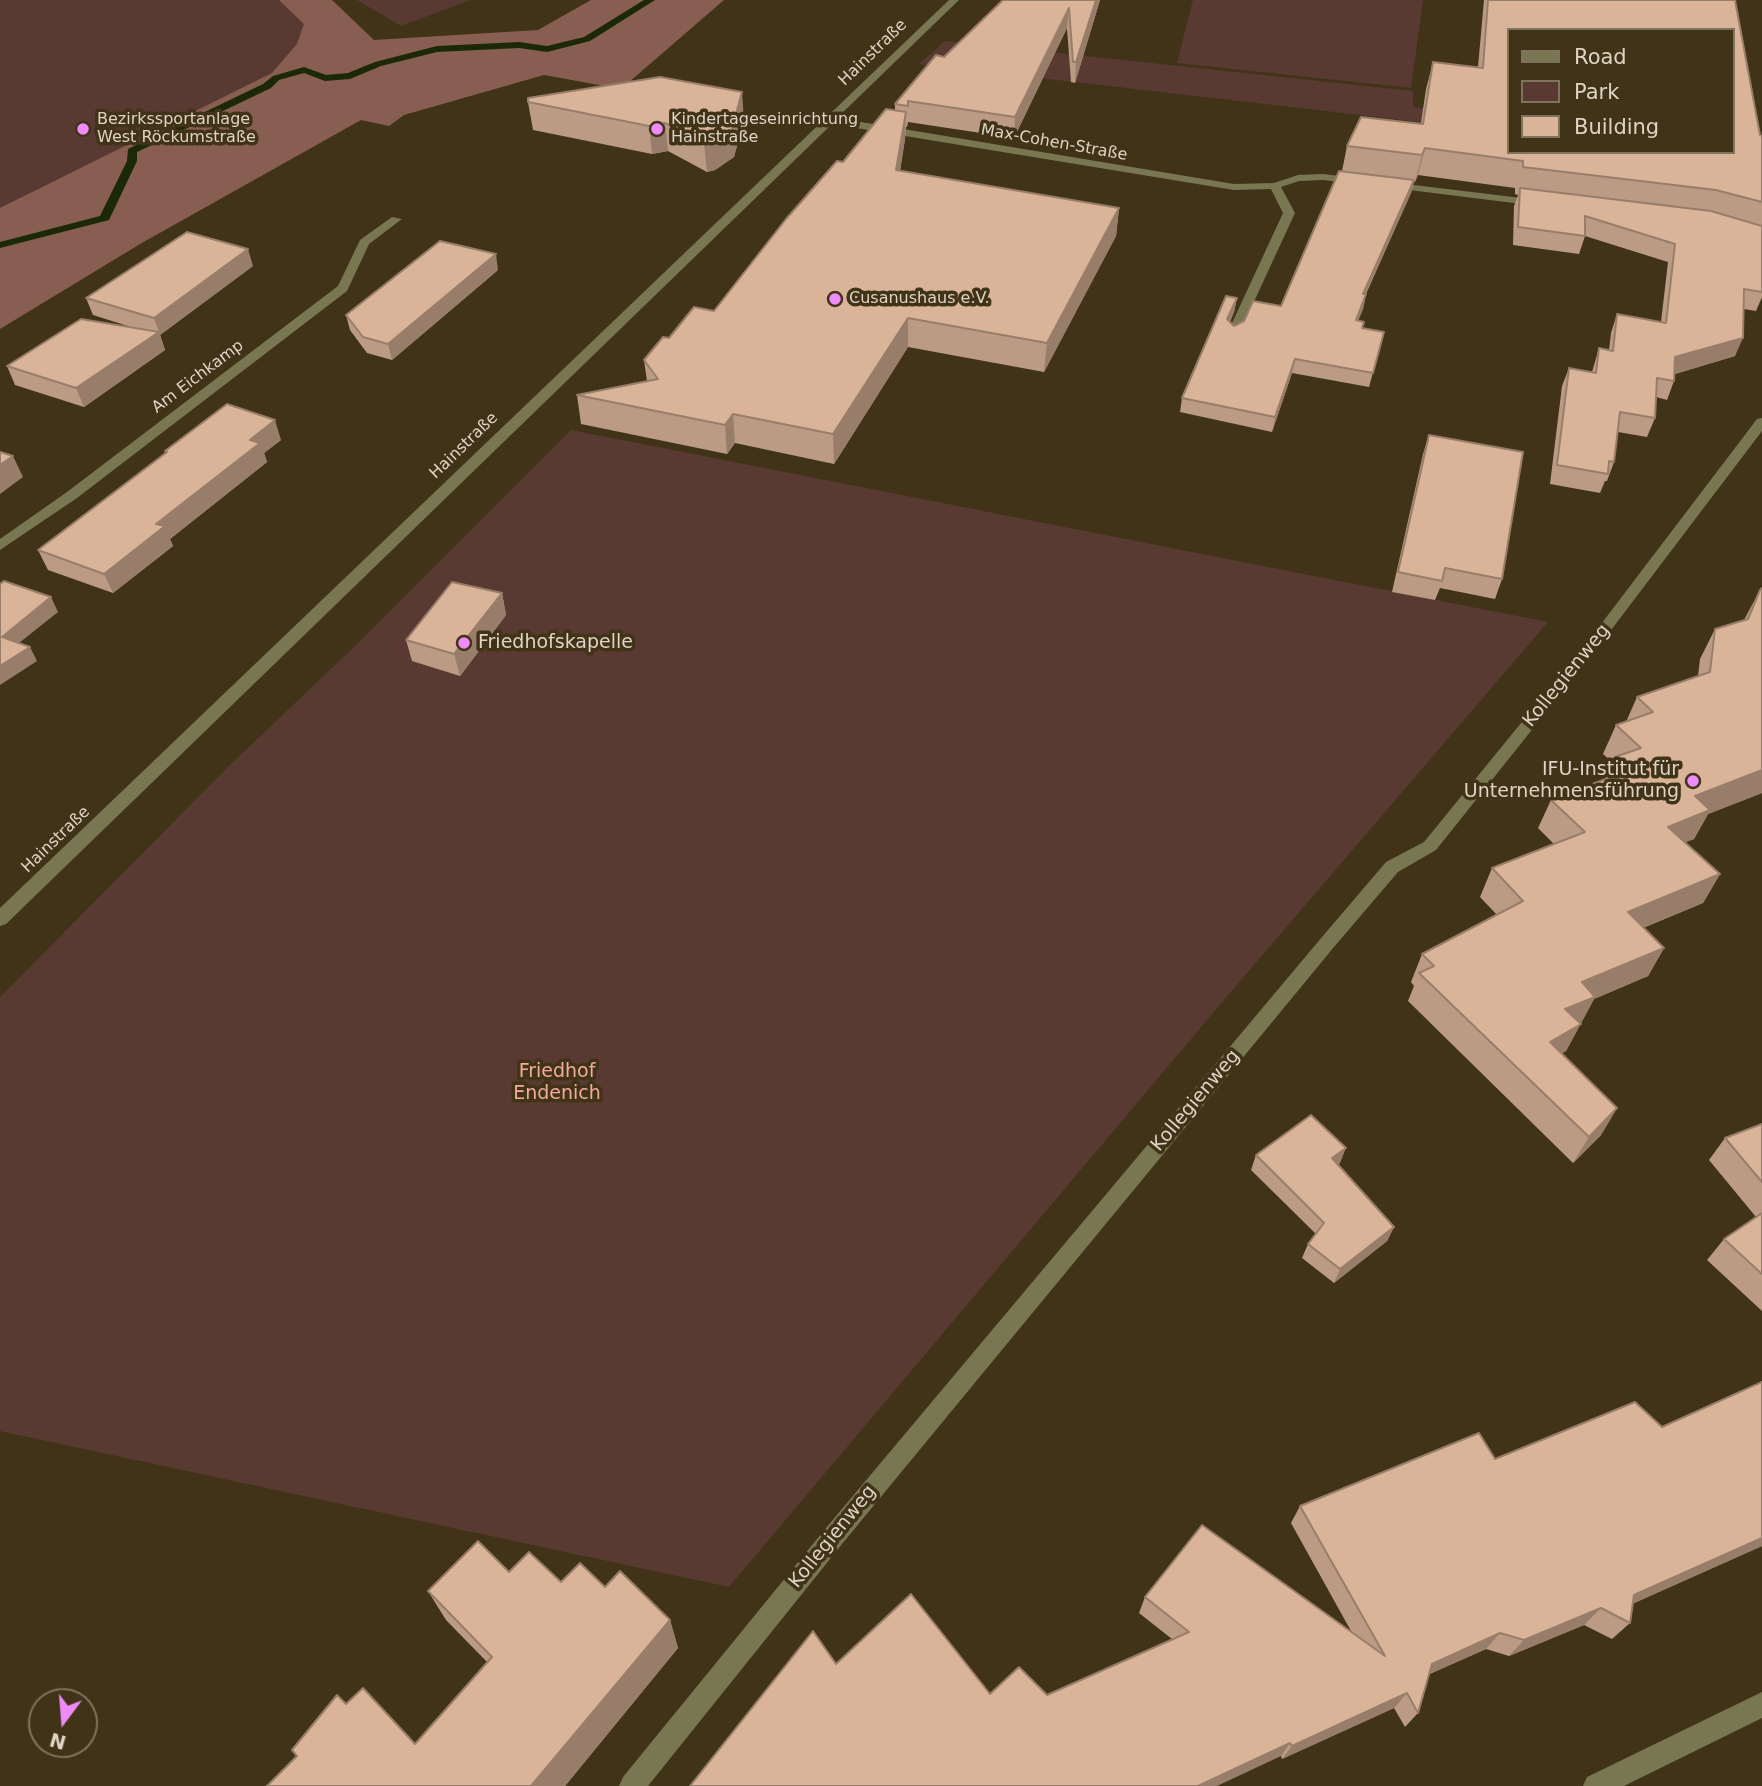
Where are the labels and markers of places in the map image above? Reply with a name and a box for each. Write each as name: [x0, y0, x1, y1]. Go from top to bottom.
place label: Bezirkssportanlage West Röckumstraße: [97, 110, 256, 148]
place label: Kindertageseinrichtung Hainstraße: [671, 110, 858, 148]
marker: Bezirkssportanlage West Röckumstraße: [75, 121, 91, 137]
marker: Kindertageseinrichtung Hainstraße: [649, 121, 665, 137]
place label: Cusanushaus e.V.: [849, 289, 989, 309]
marker: Cusanushaus e.V.: [827, 291, 843, 307]
place label: Friedhofskapelle: [478, 632, 633, 654]
marker: Friedhofskapelle: [456, 635, 472, 651]
place label: IFU-Institut für Unternehmensführung: [1464, 759, 1679, 803]
marker: IFU-Institut für Unternehmensführung: [1685, 773, 1701, 789]

